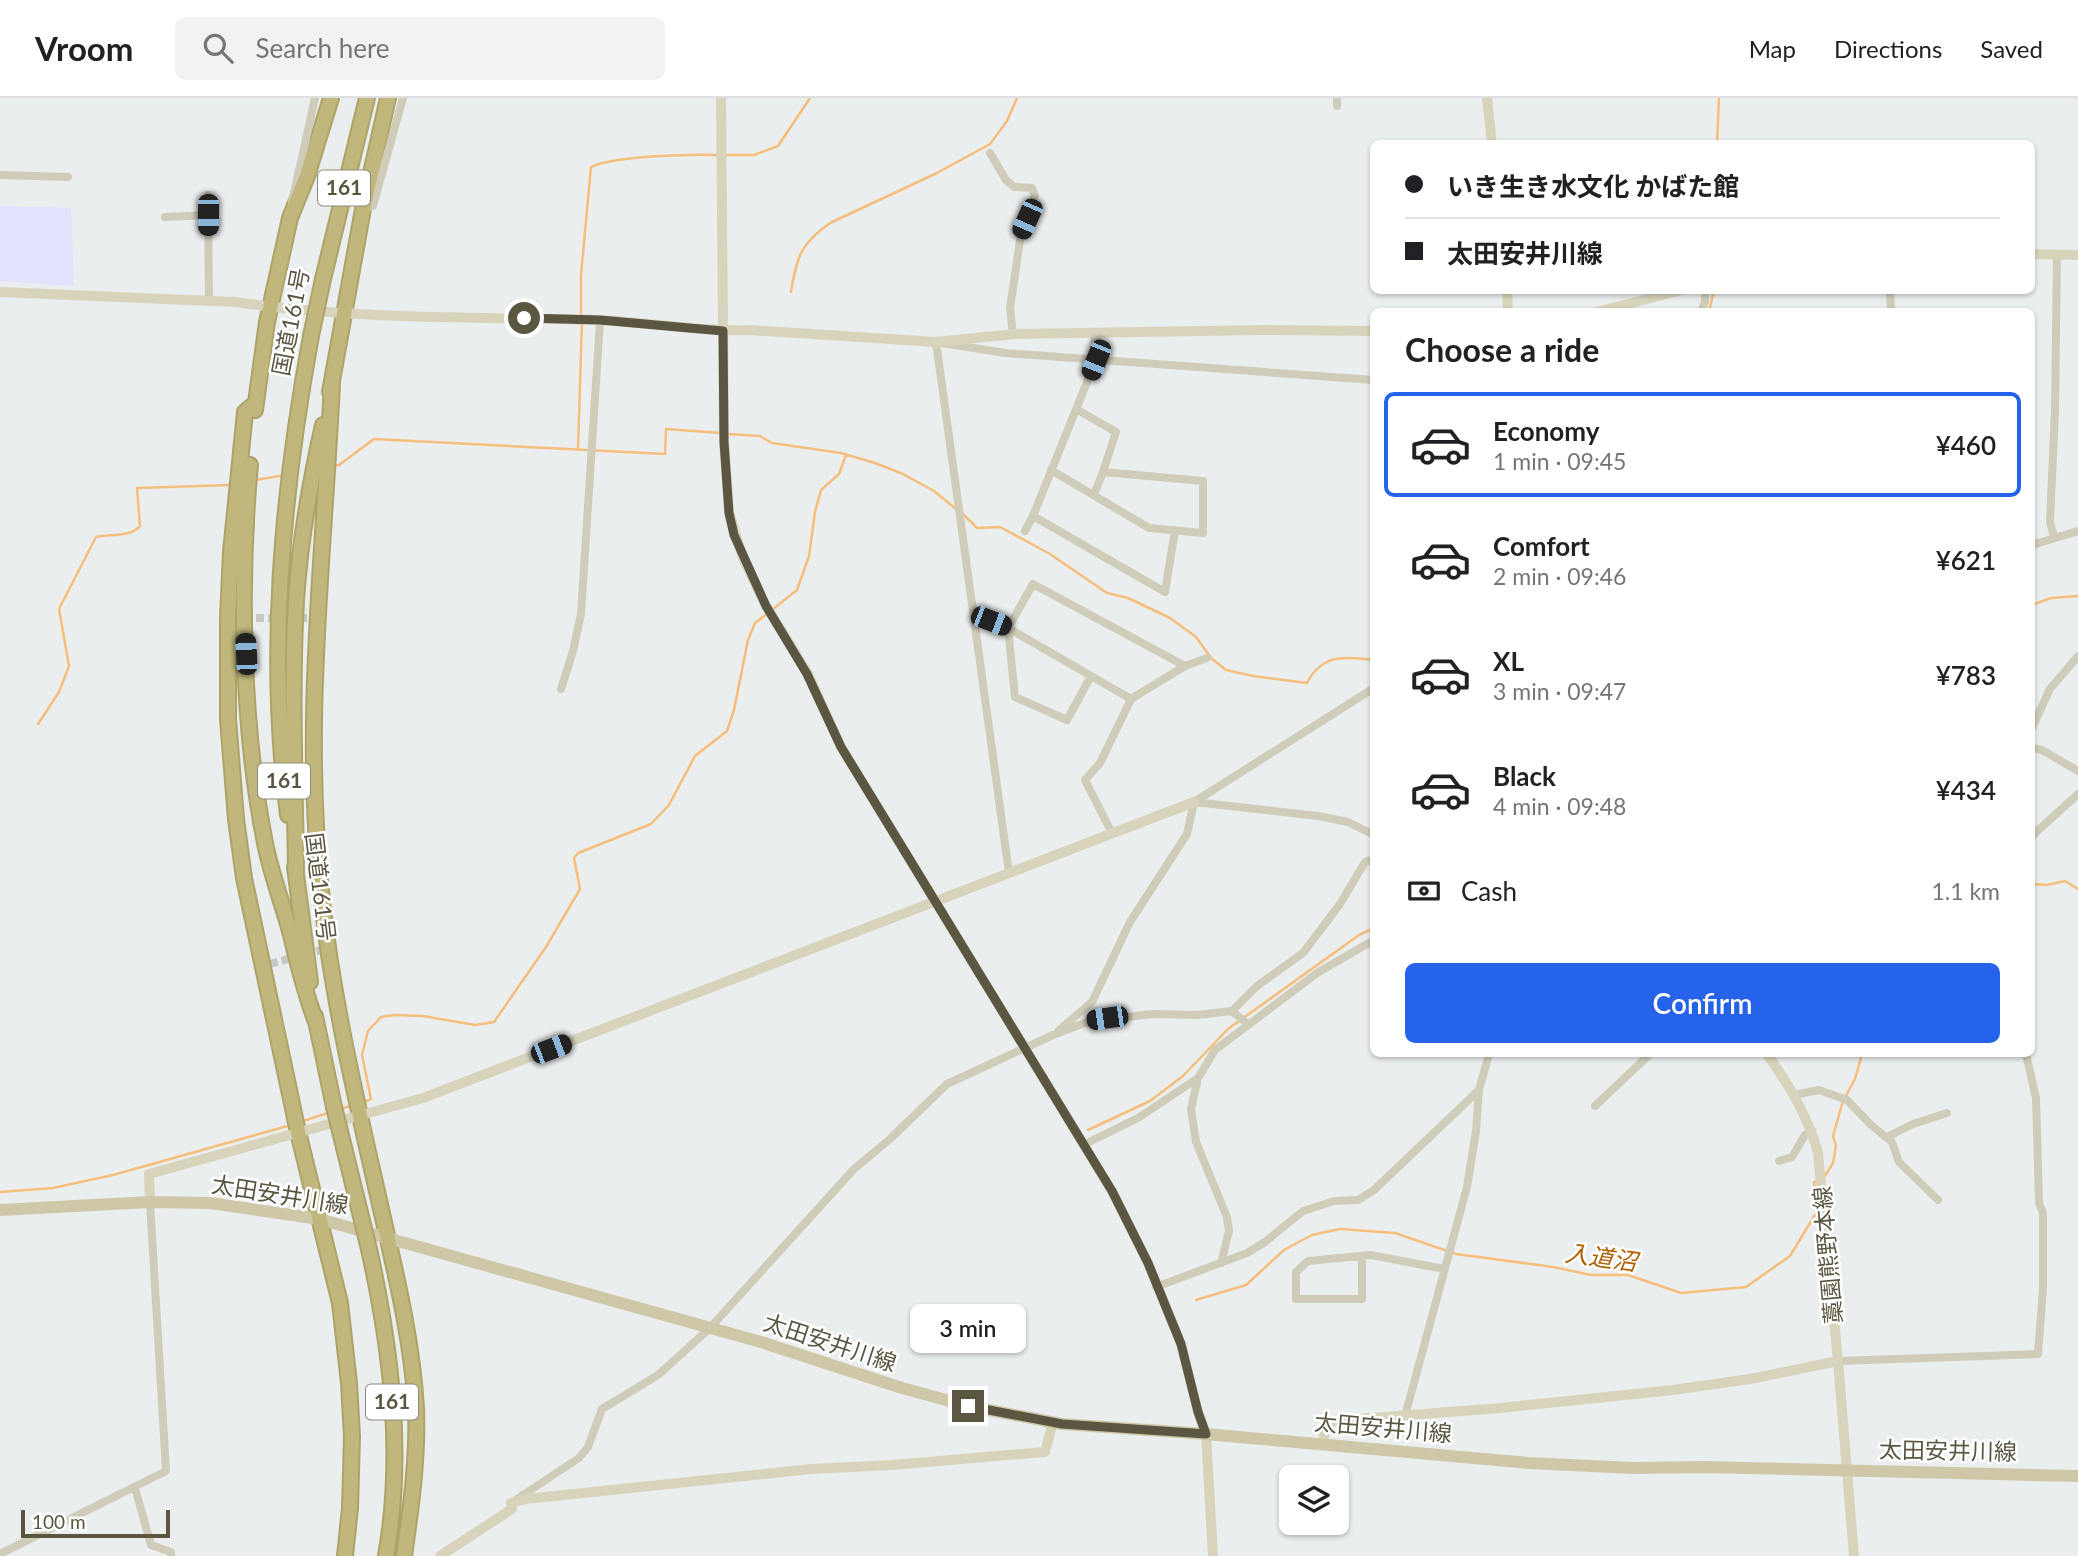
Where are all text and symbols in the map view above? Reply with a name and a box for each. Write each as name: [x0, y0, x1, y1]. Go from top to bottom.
search box: [175, 17, 665, 80]
text: Vroom: [35, 28, 133, 68]
icon: search: [199, 29, 237, 67]
text: Search here: [255, 32, 390, 64]
text: Map: [1749, 34, 1796, 63]
text: Directions: [1834, 34, 1942, 63]
text: Saved: [1980, 34, 2043, 63]
road number: 161: [318, 170, 370, 206]
text: いき生き水文化 かばた館: [1447, 170, 1739, 202]
car: [198, 194, 219, 236]
car: [1009, 196, 1046, 242]
text: 太田安井川線: [1447, 237, 1603, 269]
street label: 国道161号: [266, 266, 314, 378]
route start: [508, 302, 540, 334]
text: Choose a ride: [1405, 330, 1599, 369]
car: [1079, 337, 1114, 383]
icon: car: [1409, 413, 1472, 476]
text: Economy: [1493, 415, 1599, 447]
text: ¥460: [1936, 429, 1996, 461]
text: 1 min · 09:45: [1493, 447, 1626, 475]
icon: car: [1409, 528, 1472, 591]
text: Comfort: [1493, 530, 1590, 562]
text: ¥621: [1936, 544, 1996, 576]
text: 2 min · 09:46: [1493, 562, 1626, 590]
car: [968, 604, 1015, 638]
car: [235, 632, 258, 676]
icon: car: [1409, 643, 1472, 706]
text: XL: [1493, 645, 1524, 677]
text: ¥783: [1936, 659, 1996, 691]
text: 3 min · 09:47: [1493, 677, 1626, 705]
icon: car: [1409, 758, 1472, 821]
text: Black: [1493, 760, 1556, 792]
road number: 161: [258, 764, 310, 798]
text: ¥434: [1936, 774, 1996, 806]
text: 4 min · 09:48: [1493, 792, 1626, 820]
street label: 国道161号: [300, 831, 342, 943]
icon: cash: [1405, 872, 1443, 910]
text: Cash: [1461, 875, 1517, 907]
text: 1.1 km: [1931, 877, 2000, 905]
button: Confirm: [1405, 963, 2000, 1043]
car: [1085, 1005, 1130, 1031]
car: [528, 1032, 575, 1066]
street label: 太田安井川線: [210, 1169, 350, 1219]
street label: 藁園熊野本線: [1807, 1185, 1847, 1325]
water label: 入道沼: [1564, 1237, 1642, 1276]
callout: 3 min: [910, 1304, 1026, 1354]
street label: 太田安井川線: [760, 1307, 900, 1377]
text: 3 min: [940, 1314, 996, 1342]
road number: 161: [366, 1384, 418, 1420]
route end: [952, 1390, 984, 1422]
street label: 太田安井川線: [1313, 1407, 1453, 1447]
street label: 太田安井川線: [1879, 1435, 2017, 1465]
map controls: [1279, 1465, 1349, 1535]
button: layers: [1279, 1465, 1349, 1535]
scale bar: [21, 1507, 170, 1539]
text: 100 m: [32, 1510, 86, 1533]

